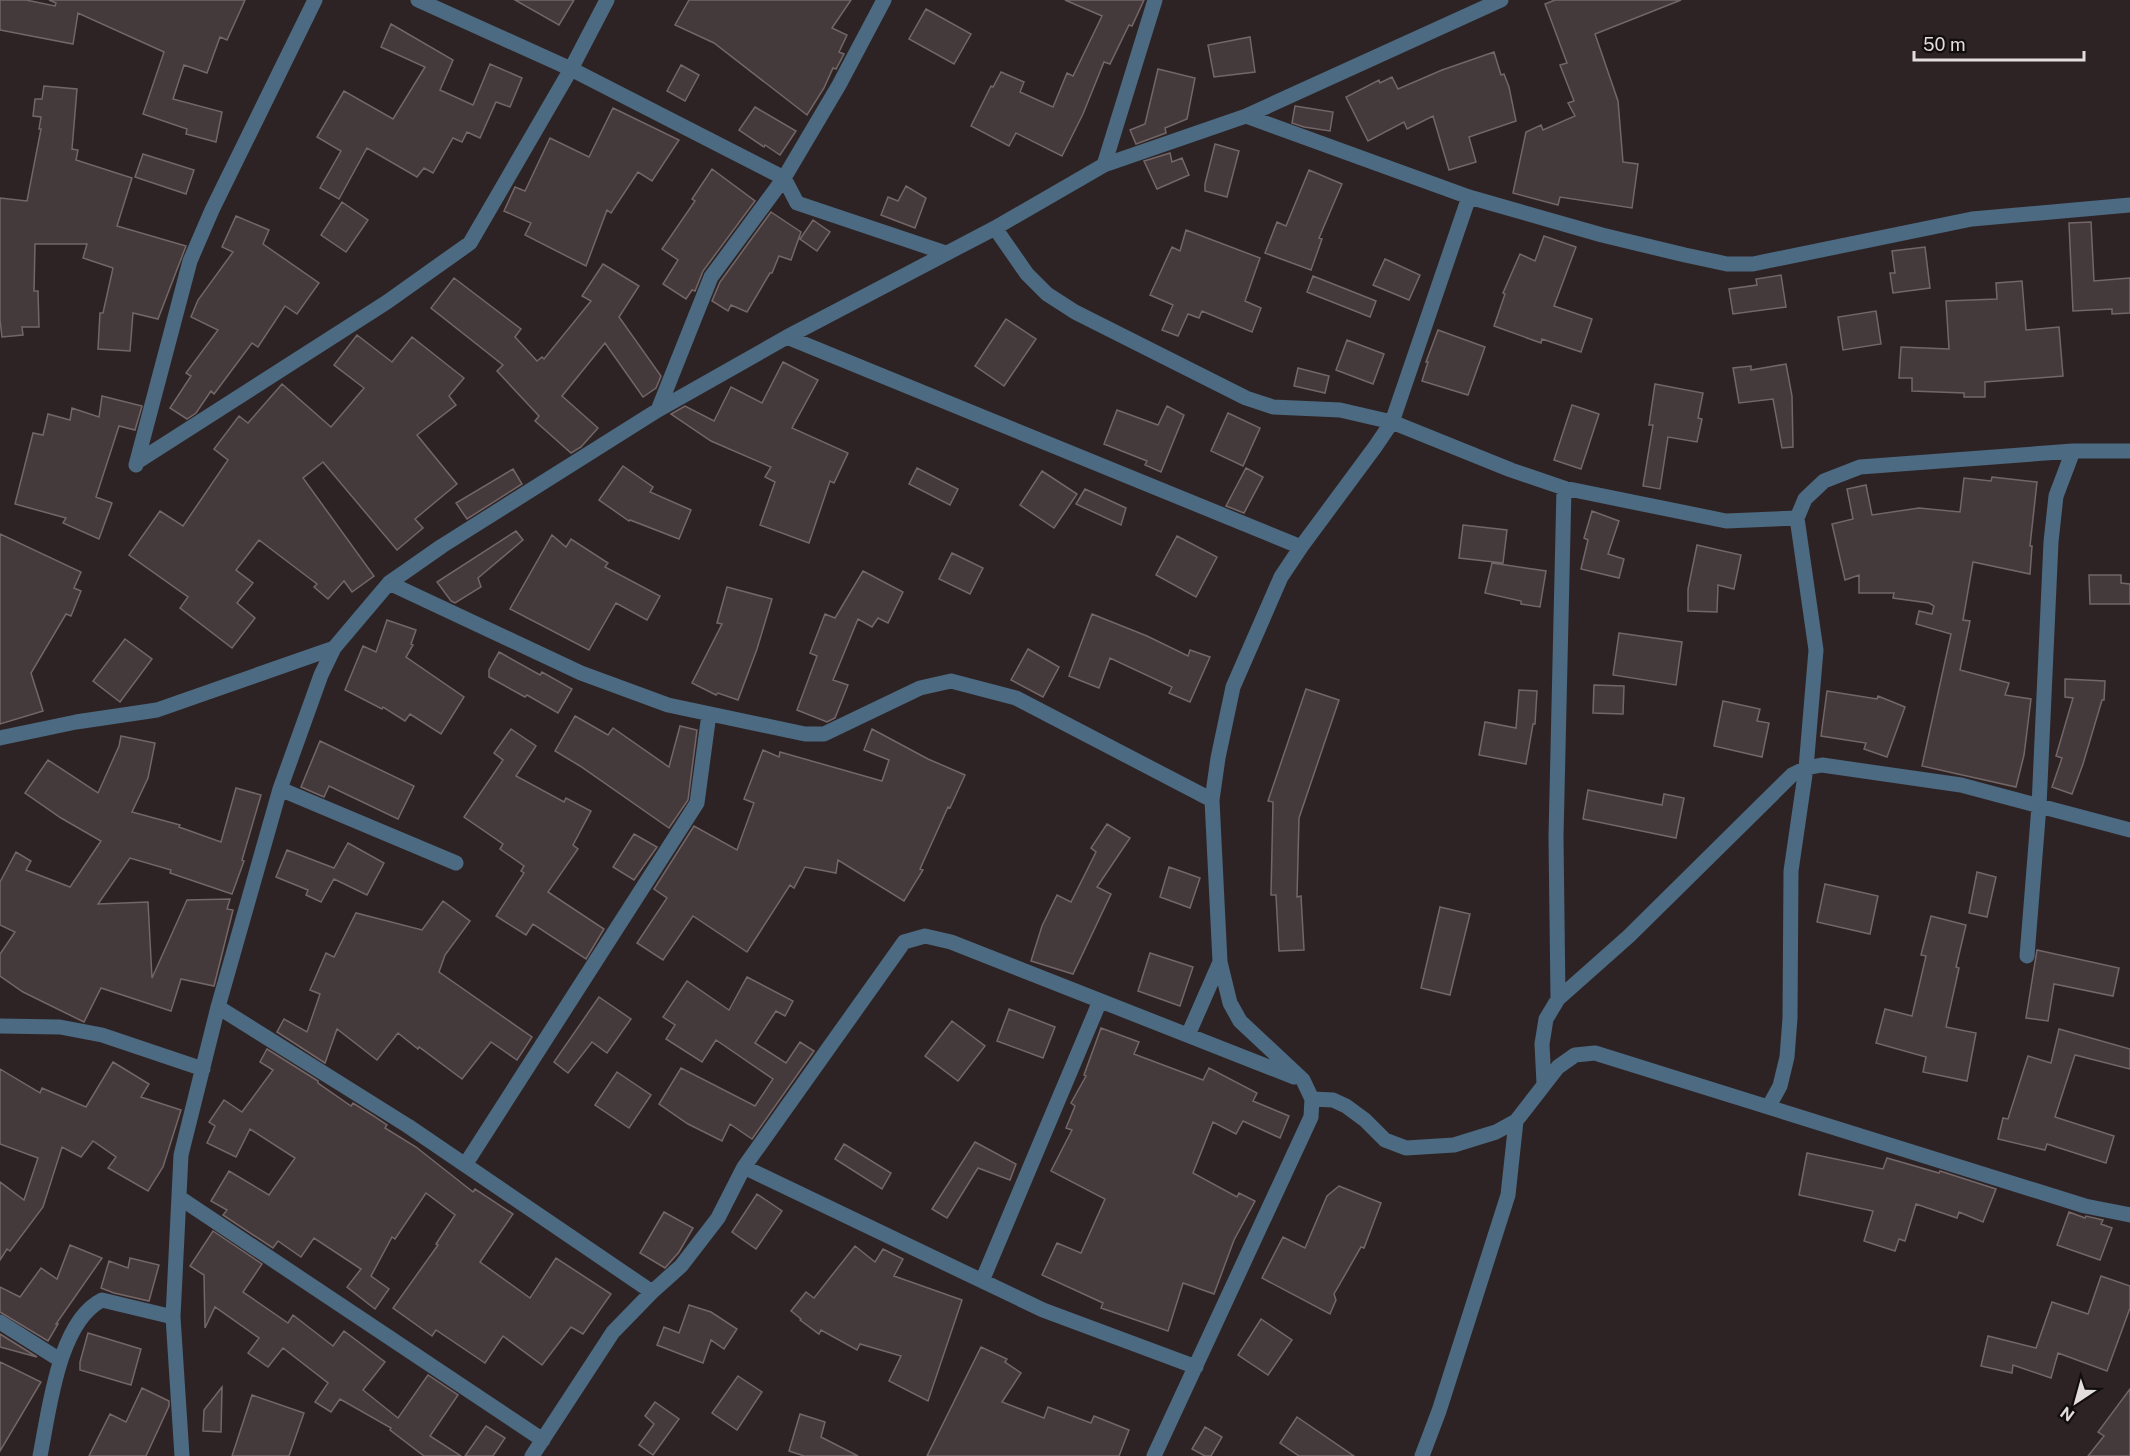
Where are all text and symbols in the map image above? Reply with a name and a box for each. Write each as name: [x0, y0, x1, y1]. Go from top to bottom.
scale bar: [1914, 24, 2084, 62]
text: 50 m: [1923, 34, 1966, 55]
north arrow: [2046, 1372, 2106, 1432]
text: N: [2057, 1402, 2078, 1425]

